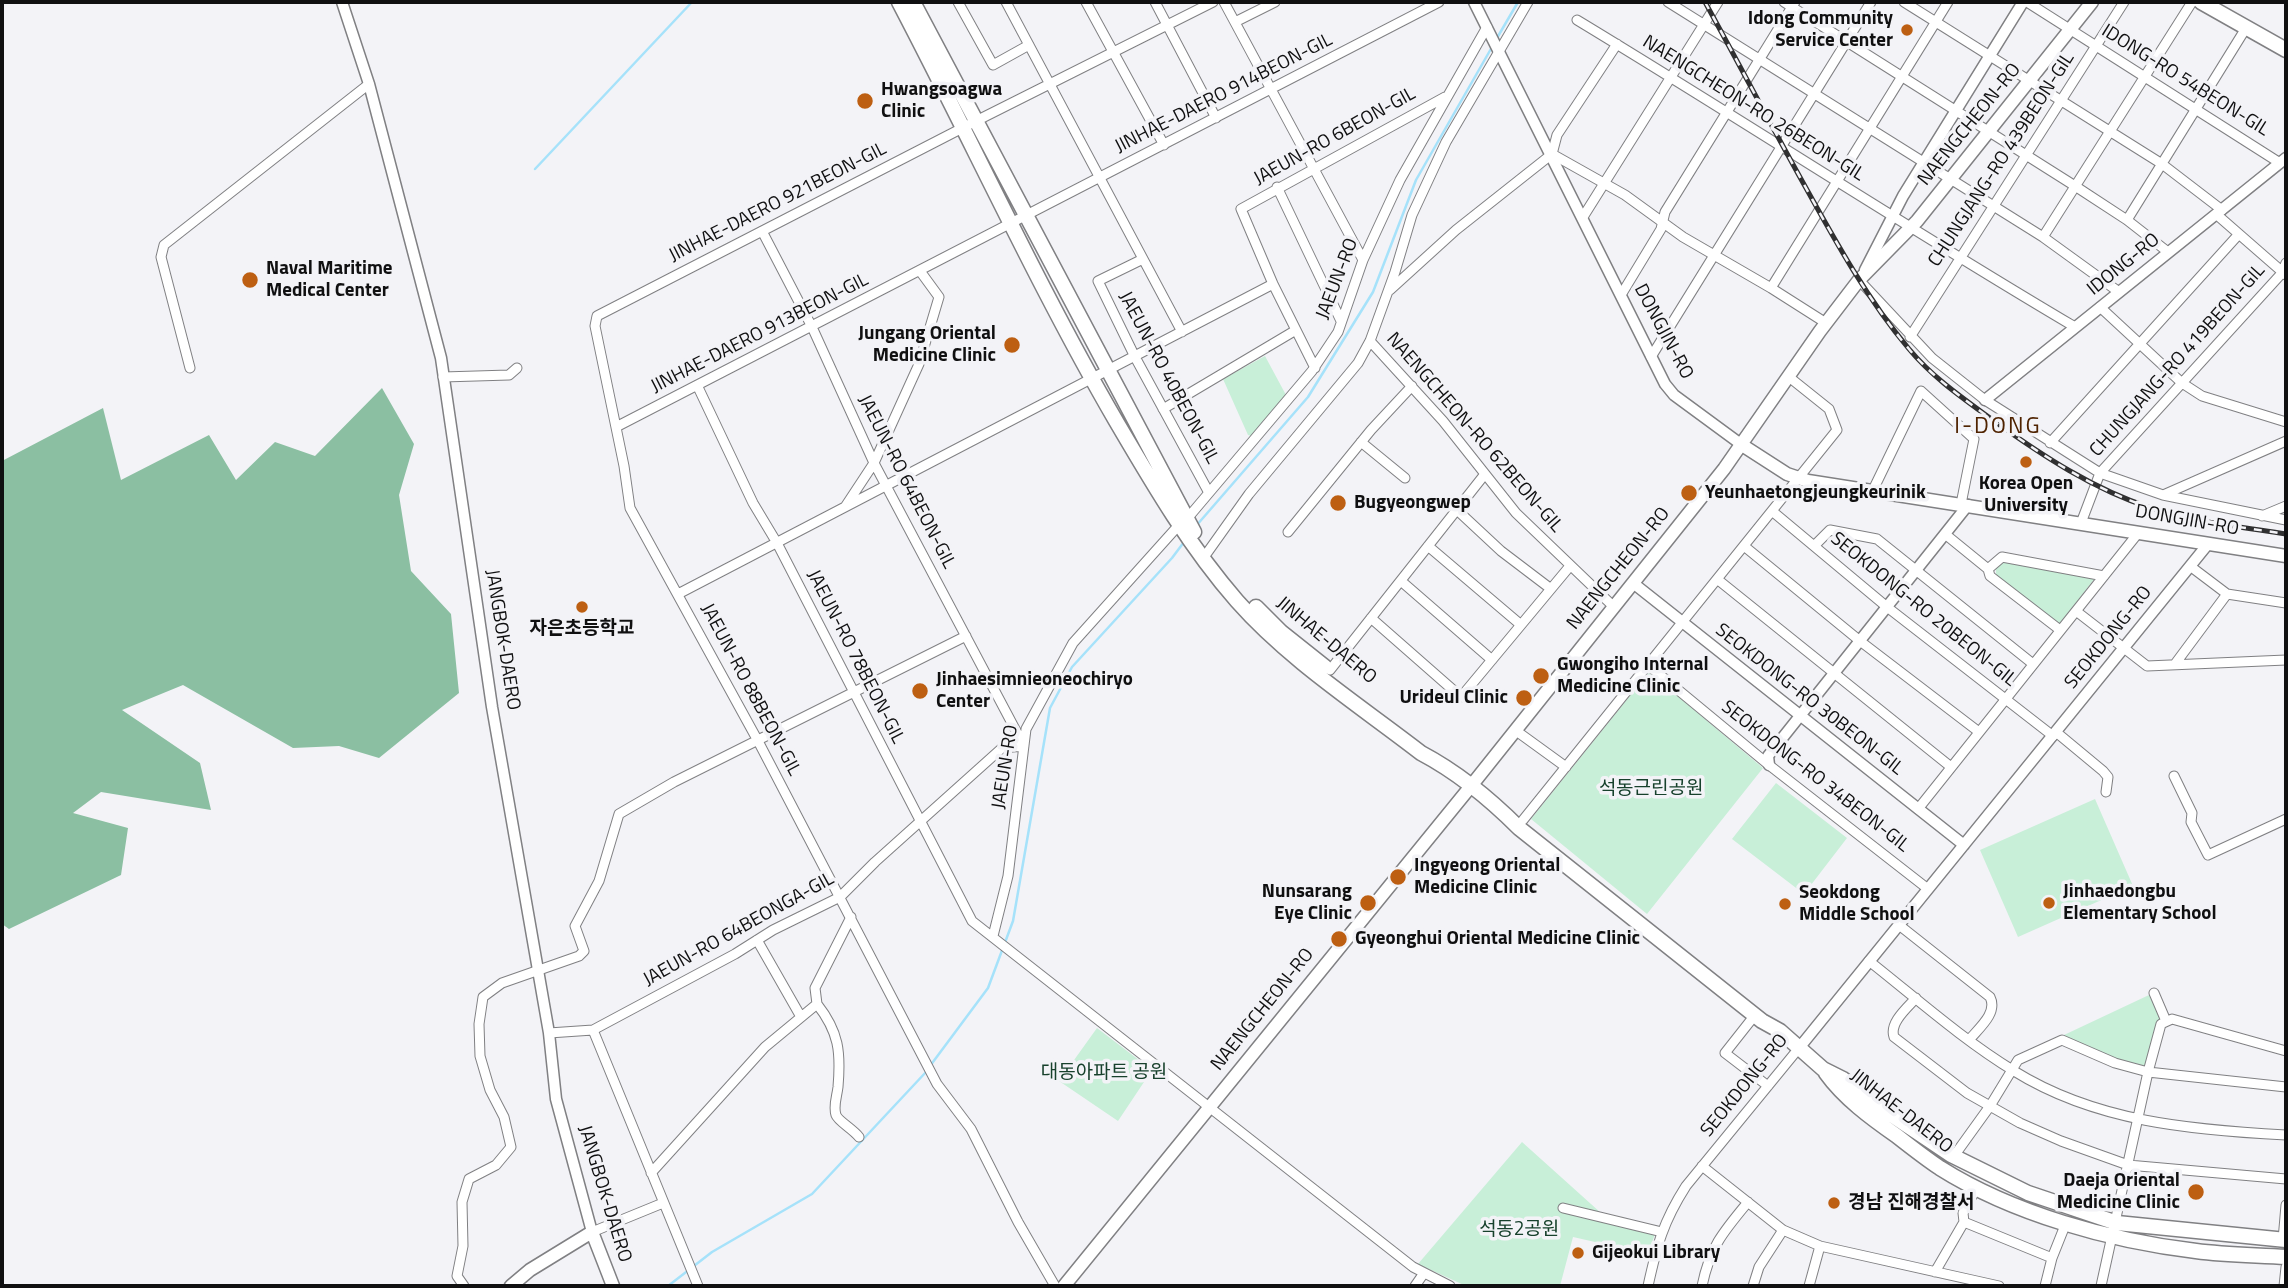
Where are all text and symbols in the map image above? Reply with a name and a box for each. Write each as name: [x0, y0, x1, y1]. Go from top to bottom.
place label: Idong Community Service Center: [1748, 8, 1893, 52]
street label: IDONG-RO 54BEON-GIL: [2097, 20, 2273, 142]
marker: Idong Community Service Center: [1899, 22, 1915, 38]
street label: JINHAE-DAERO 914BEON-GIL: [1111, 29, 1337, 159]
street label: NAENGCHEON-RO 26BEON-GIL: [1638, 31, 1868, 187]
street label: CHUNGJANG-RO 439BEON-GIL: [1924, 49, 2080, 271]
street label: NAENGCHEON-RO: [1914, 59, 2026, 191]
place label: Hwangsoagwa Clinic: [881, 79, 1002, 123]
street label: JAEUN-RO 6BEON-GIL: [1250, 83, 1420, 191]
marker: Hwangsoagwa Clinic: [855, 91, 875, 111]
street label: JINHAE-DAERO 921BEON-GIL: [665, 138, 891, 268]
street label: IDONG-RO: [2083, 229, 2165, 301]
street label: JAEUN-RO: [1312, 235, 1364, 323]
place label: Naval Maritime Medical Center: [266, 258, 393, 302]
street label: CHUNGJANG-RO 419BEON-GIL: [2086, 260, 2270, 462]
street label: JINHAE-DAERO 913BEON-GIL: [647, 269, 873, 399]
marker: Naval Maritime Medical Center: [240, 270, 260, 290]
street label: DONGJIN-RO: [1628, 280, 1698, 384]
street label: JAEUN-RO 40BEON-GIL: [1113, 288, 1223, 468]
place label: Jungang Oriental Medicine Clinic: [858, 323, 996, 367]
street label: NAENGCHEON-RO 62BEON-GIL: [1381, 328, 1567, 538]
marker: Jungang Oriental Medicine Clinic: [1002, 335, 1022, 355]
street label: JAEUN-RO 64BEON-GIL: [852, 391, 960, 573]
district label: I-DONG: [1955, 413, 2041, 441]
marker: Korea Open University: [2018, 454, 2034, 470]
place label: Korea Open University: [1979, 473, 2073, 517]
place label: Yeunhaetongjeungkeurinik: [1705, 482, 1926, 504]
marker: Yeunhaetongjeungkeurinik: [1679, 483, 1699, 503]
place label: Bugyeongwep: [1354, 492, 1471, 514]
marker: Bugyeongwep: [1328, 493, 1348, 513]
street label: DONGJIN-RO: [2133, 501, 2241, 541]
street label: NAENGCHEON-RO: [1563, 503, 1675, 635]
street label: SEOKDONG-RO 20BEON-GIL: [1825, 528, 2021, 692]
street label: JAEUN-RO 78BEON-GIL: [801, 566, 909, 748]
street label: JANGBOK-DAERO: [480, 568, 524, 712]
street label: SEOKDONG-RO: [2061, 582, 2157, 694]
street label: JINHAE-DAERO: [1271, 593, 1381, 689]
marker: 자은초등학교: [574, 599, 590, 615]
street label: JAEUN-RO 88BEON-GIL: [695, 600, 805, 780]
place label: 자은초등학교: [530, 618, 634, 640]
street label: SEOKDONG-RO 30BEON-GIL: [1710, 619, 1908, 781]
place label: Gwongiho Internal Medicine Clinic: [1557, 654, 1709, 698]
marker: Gwongiho Internal Medicine Clinic: [1531, 666, 1551, 686]
place label: Jinhaesimnieoneochiryo Center: [936, 669, 1133, 713]
marker: Jinhaesimnieoneochiryo Center: [910, 681, 930, 701]
place label: Urideul Clinic: [1400, 687, 1508, 709]
marker: Urideul Clinic: [1514, 688, 1534, 708]
street label: SEOKDONG-RO 34BEON-GIL: [1716, 696, 1914, 858]
street label: JAEUN-RO: [988, 723, 1024, 811]
park label: 석동근린공원: [1599, 778, 1703, 800]
place label: Ingyeong Oriental Medicine Clinic: [1414, 855, 1560, 899]
marker: Ingyeong Oriental Medicine Clinic: [1388, 867, 1408, 887]
street label: JAEUN-RO 64BEONGA-GIL: [640, 868, 838, 992]
place label: Nunsarang Eye Clinic: [1262, 881, 1352, 925]
place label: Jinhaedongbu Elementary School: [2063, 881, 2217, 925]
place label: Seokdong Middle School: [1799, 882, 1915, 926]
marker: Nunsarang Eye Clinic: [1358, 893, 1378, 913]
marker: Jinhaedongbu Elementary School: [2041, 895, 2057, 911]
marker: Seokdong Middle School: [1777, 896, 1793, 912]
place label: Gyeonghui Oriental Medicine Clinic: [1355, 928, 1640, 950]
marker: Gyeonghui Oriental Medicine Clinic: [1329, 929, 1349, 949]
street label: NAENGCHEON-RO: [1207, 944, 1319, 1076]
street label: SEOKDONG-RO: [1697, 1030, 1793, 1142]
park label: 대동아파트 공원: [1041, 1062, 1167, 1084]
street label: JINHAE-DAERO: [1845, 1065, 1957, 1159]
street label: JANGBOK-DAERO: [572, 1123, 636, 1265]
place label: Daeja Oriental Medicine Clinic: [2057, 1170, 2180, 1214]
marker: Daeja Oriental Medicine Clinic: [2186, 1182, 2206, 1202]
place label: 경남 진해경찰서: [1848, 1192, 1975, 1214]
marker: 경남 진해경찰서: [1826, 1195, 1842, 1211]
park label: 석동2공원: [1479, 1219, 1559, 1241]
place label: Gijeokui Library: [1592, 1242, 1720, 1264]
marker: Gijeokui Library: [1570, 1245, 1586, 1261]

